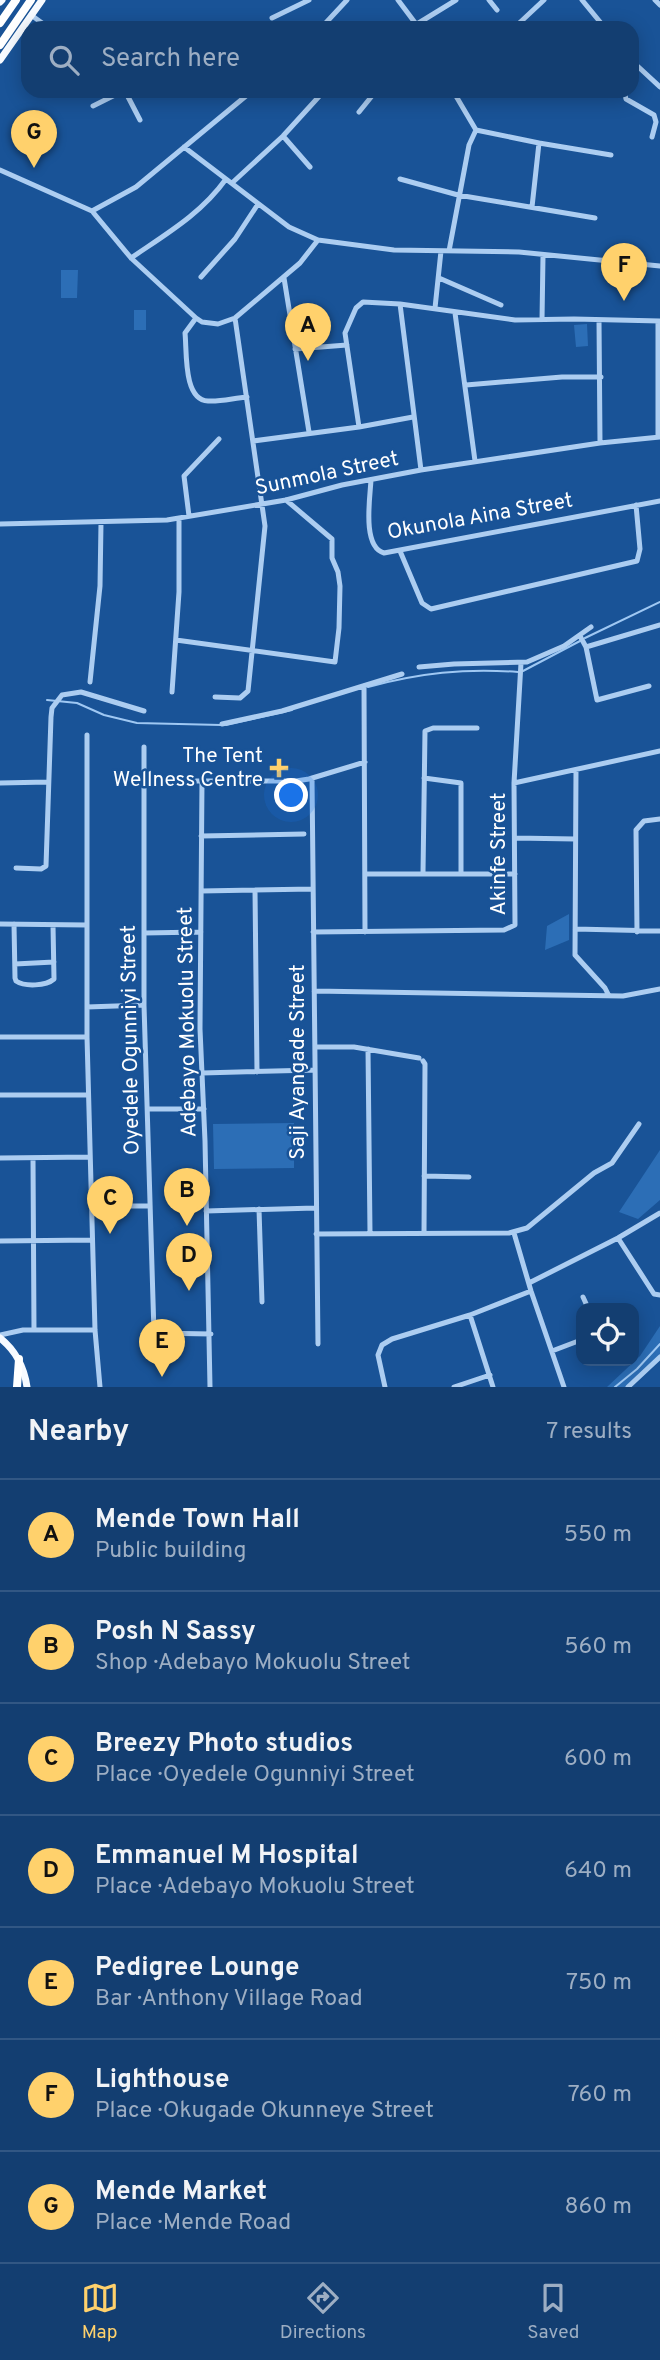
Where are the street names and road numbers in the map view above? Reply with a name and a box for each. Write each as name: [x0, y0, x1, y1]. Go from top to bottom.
street label: Sunmola Street: [253, 446, 401, 502]
street label: Okunola Aina Street: [385, 487, 575, 547]
street label: Akinfe Street: [486, 792, 513, 916]
street label: Adebayo Mokuolu Street: [172, 906, 204, 1138]
street label: Oyedele Ogunniyi Street: [115, 925, 147, 1155]
street label: Saji Ayangade Street: [285, 964, 312, 1160]

